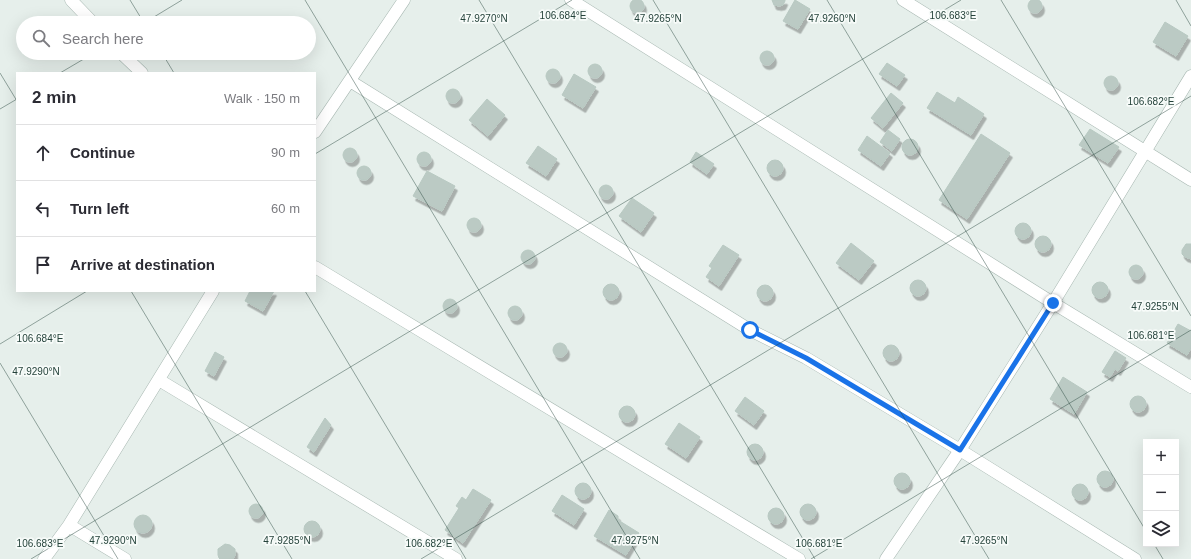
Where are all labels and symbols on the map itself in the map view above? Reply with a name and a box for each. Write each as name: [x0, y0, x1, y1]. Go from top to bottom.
text: 106.684°E: [540, 10, 587, 21]
text: 106.683°E: [930, 10, 977, 21]
text: 47.9270°N: [460, 13, 508, 24]
text: 47.9265°N: [634, 13, 682, 24]
text: 47.9260°N: [808, 13, 856, 24]
text: 106.682°E: [1128, 96, 1175, 107]
route end: [1044, 294, 1062, 312]
text: 47.9255°N: [1131, 301, 1179, 312]
route start: [741, 321, 759, 339]
text: 106.681°E: [1128, 330, 1175, 341]
text: 106.684°E: [17, 333, 64, 344]
text: 47.9290°N: [12, 366, 60, 377]
text: 47.9290°N: [89, 535, 137, 546]
text: 47.9285°N: [263, 535, 311, 546]
text: 47.9275°N: [611, 535, 659, 546]
text: 47.9265°N: [960, 535, 1008, 546]
text: 106.683°E: [17, 538, 64, 549]
text: 106.682°E: [406, 538, 453, 549]
text: 106.681°E: [796, 538, 843, 549]

